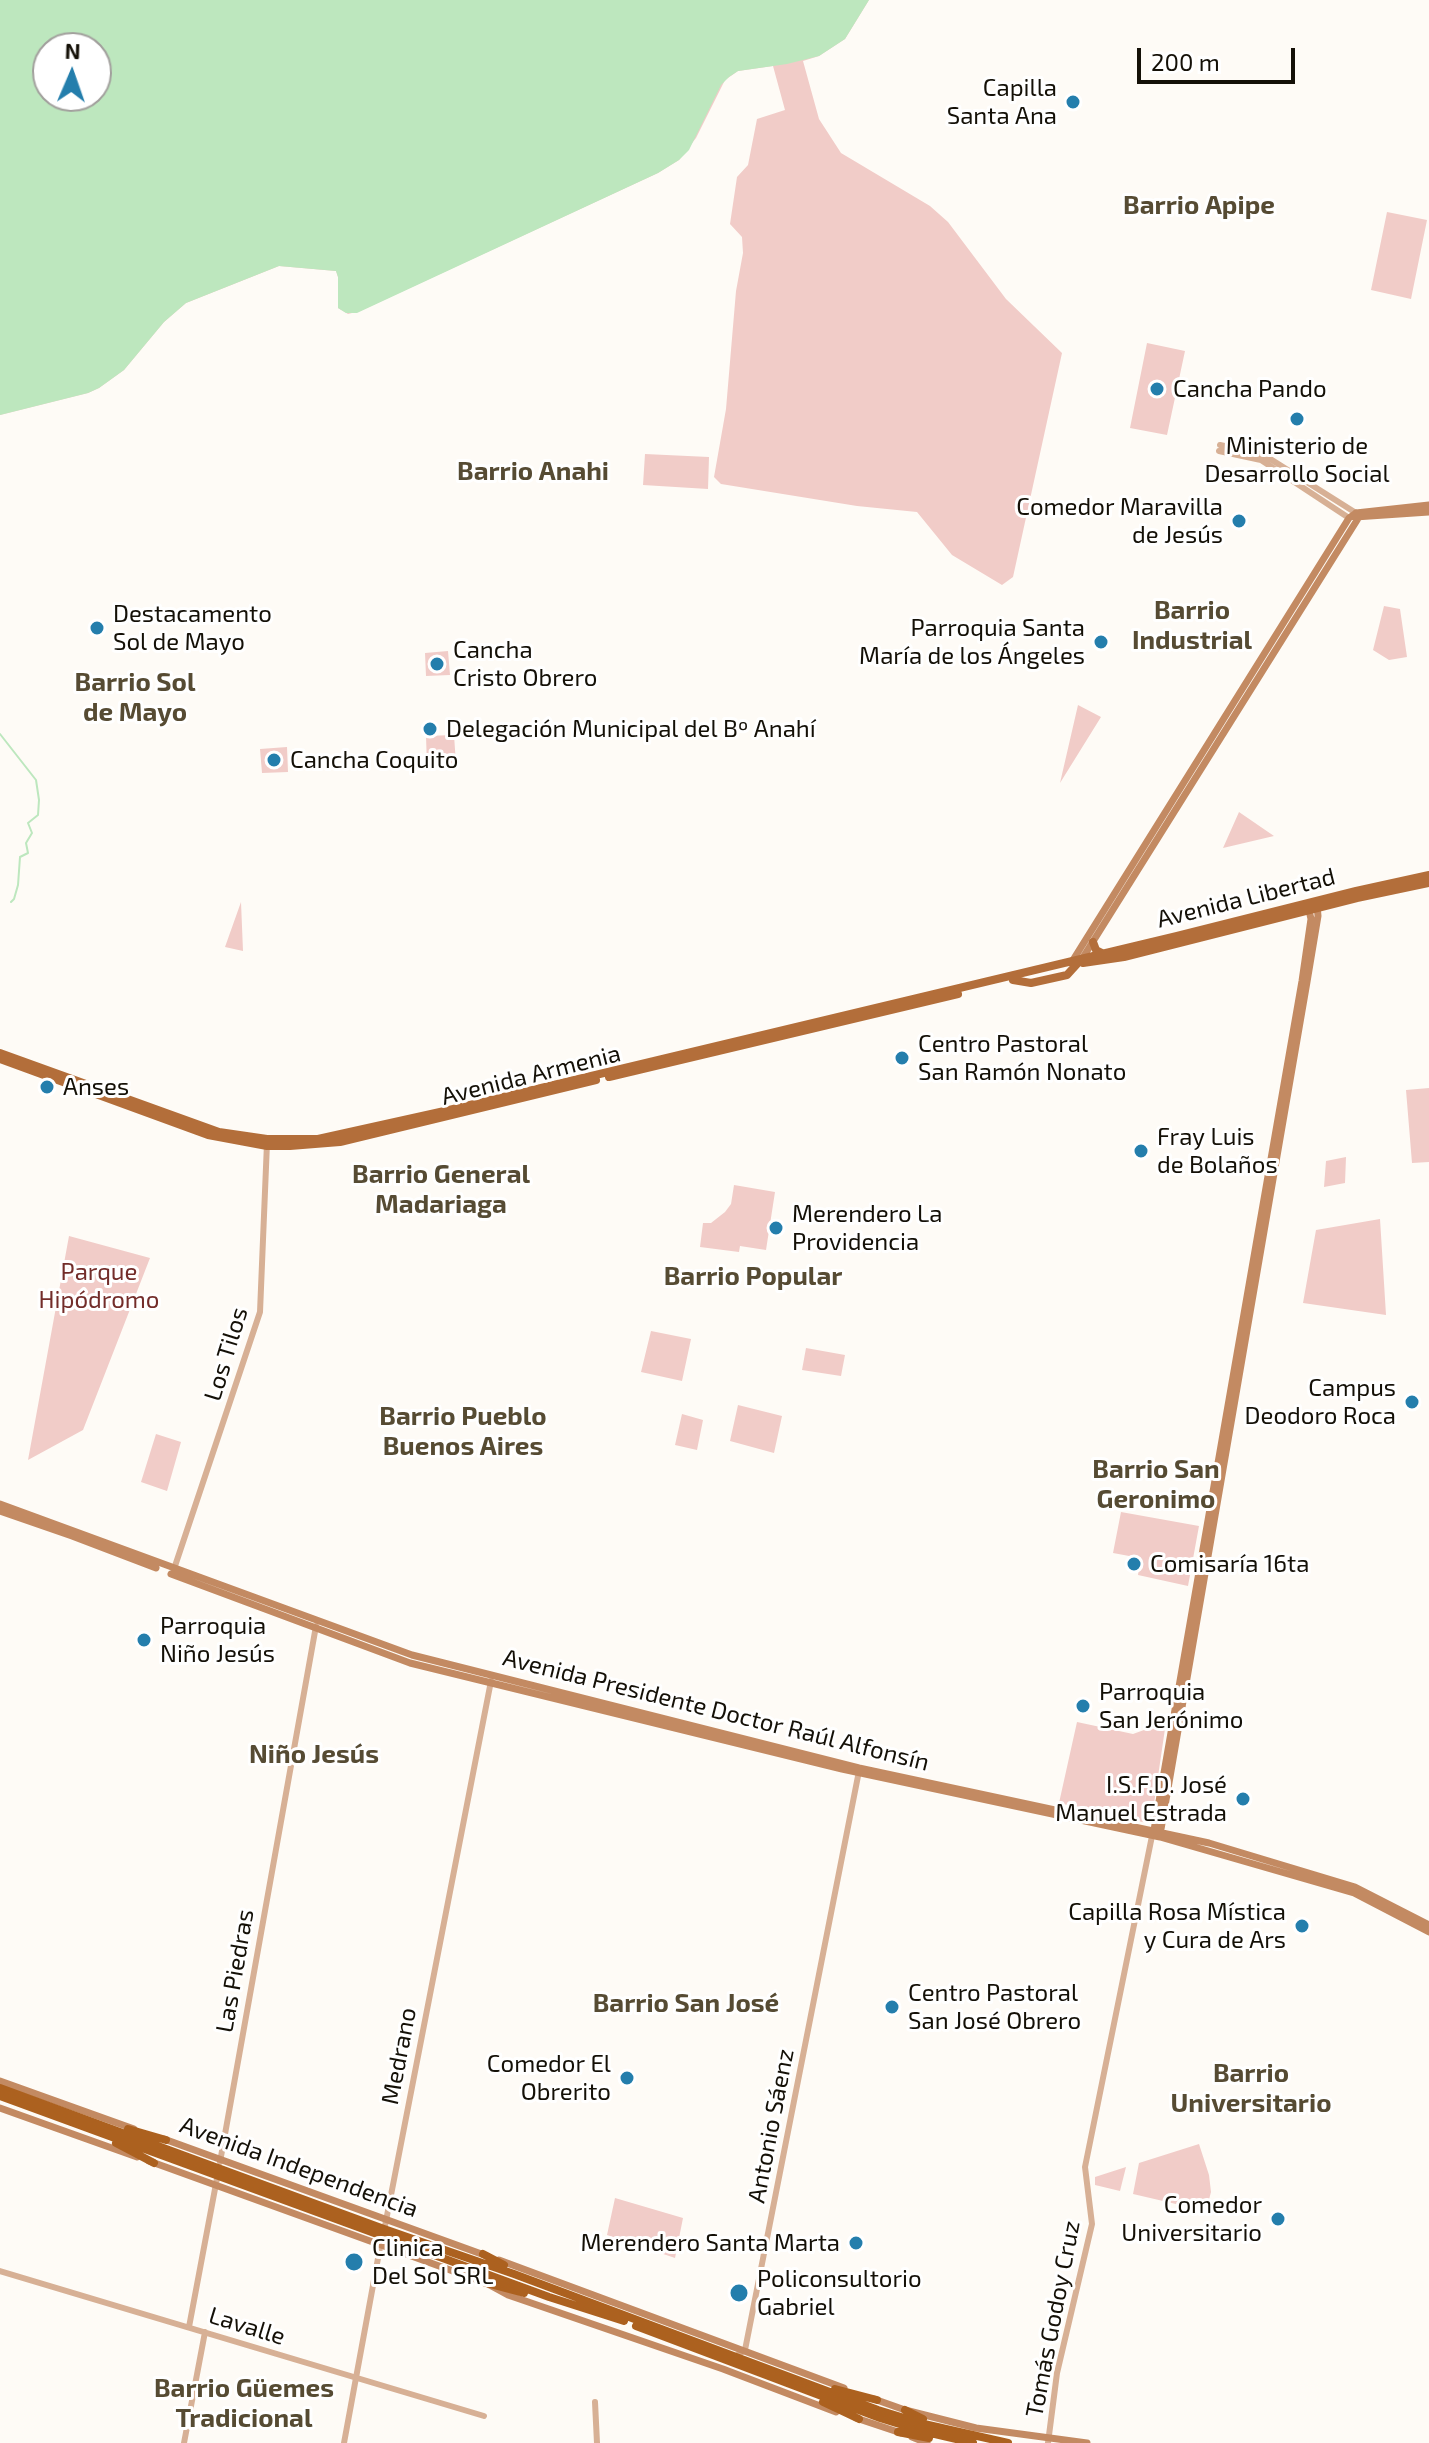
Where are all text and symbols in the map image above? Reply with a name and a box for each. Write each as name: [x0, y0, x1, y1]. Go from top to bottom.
north arrow: [32, 32, 112, 112]
scale bar: [1141, 32, 1299, 82]
text: N: [64, 37, 81, 63]
text: 200 m: [1151, 47, 1220, 76]
place label: Capilla Santa Ana: [947, 74, 1057, 130]
marker: Capilla Santa Ana: [1064, 93, 1082, 111]
district label: Barrio Apipe: [1123, 189, 1275, 221]
place label: Cancha Pando: [1173, 375, 1327, 403]
marker: Cancha Pando: [1148, 380, 1166, 398]
marker: Ministerio de Desarrollo Social: [1288, 410, 1306, 428]
place label: Ministerio de Desarrollo Social: [1204, 432, 1390, 488]
district label: Barrio Anahi: [457, 455, 609, 487]
place label: Comedor Maravilla de Jesús: [1016, 493, 1223, 549]
marker: Comedor Maravilla de Jesús: [1230, 512, 1248, 530]
district label: Barrio Industrial: [1132, 594, 1252, 656]
place label: Destacamento Sol de Mayo: [113, 600, 272, 656]
place label: Parroquia Santa María de los Ángeles: [859, 614, 1085, 670]
marker: Destacamento Sol de Mayo: [88, 619, 106, 637]
marker: Parroquia Santa María de los Ángeles: [1092, 633, 1110, 651]
place label: Cancha Cristo Obrero: [453, 636, 597, 692]
marker: Cancha Cristo Obrero: [428, 655, 446, 673]
district label: Barrio Sol de Mayo: [75, 666, 195, 728]
place label: Delegación Municipal del Bº Anahí: [446, 715, 816, 743]
marker: Delegación Municipal del Bº Anahí: [421, 720, 439, 738]
place label: Cancha Coquito: [290, 746, 458, 774]
marker: Cancha Coquito: [265, 751, 283, 769]
street label: Avenida Libertad: [1154, 862, 1338, 934]
place label: Centro Pastoral San Ramón Nonato: [918, 1030, 1126, 1086]
street label: Avenida Armenia: [438, 1039, 624, 1111]
marker: Centro Pastoral San Ramón Nonato: [893, 1049, 911, 1067]
place label: Anses: [63, 1073, 129, 1101]
marker: Anses: [38, 1078, 56, 1096]
place label: Fray Luis de Bolaños: [1157, 1123, 1278, 1179]
marker: Fray Luis de Bolaños: [1132, 1142, 1150, 1160]
district label: Barrio General Madariaga: [352, 1158, 530, 1220]
place label: Merendero La Providencia: [792, 1200, 943, 1256]
marker: Merendero La Providencia: [767, 1219, 785, 1237]
park label: Parque Hipódromo: [39, 1258, 159, 1314]
district label: Barrio Popular: [664, 1260, 842, 1292]
street label: Los Tilos: [198, 1304, 254, 1404]
place label: Campus Deodoro Roca: [1245, 1374, 1396, 1430]
marker: Campus Deodoro Roca: [1403, 1393, 1421, 1411]
district label: Barrio Pueblo Buenos Aires: [379, 1400, 547, 1462]
district label: Barrio San Geronimo: [1092, 1453, 1220, 1514]
place label: Comisaría 16ta: [1150, 1550, 1309, 1578]
marker: Comisaría 16ta: [1125, 1555, 1143, 1573]
place label: Parroquia Niño Jesús: [160, 1612, 275, 1668]
marker: Parroquia Niño Jesús: [135, 1631, 153, 1649]
street label: Avenida Presidente Doctor Raúl Alfonsín: [500, 1643, 932, 1777]
place label: Parroquia San Jerónimo: [1099, 1678, 1243, 1734]
marker: Parroquia San Jerónimo: [1074, 1697, 1092, 1715]
district label: Niño Jesús: [249, 1738, 379, 1770]
place label: I.S.F.D. José Manuel Estrada: [1055, 1771, 1227, 1827]
marker: I.S.F.D. José Manuel Estrada: [1234, 1790, 1252, 1808]
place label: Capilla Rosa Mística y Cura de Ars: [1068, 1898, 1286, 1954]
street label: Las Piedras: [210, 1907, 260, 2035]
marker: Capilla Rosa Mística y Cura de Ars: [1293, 1917, 1311, 1935]
place label: Centro Pastoral San José Obrero: [908, 1979, 1081, 2035]
district label: Barrio San José: [593, 1987, 779, 2019]
marker: Centro Pastoral San José Obrero: [883, 1998, 901, 2016]
street label: Medrano: [376, 2005, 422, 2107]
street label: Antonio Sáenz: [742, 2047, 800, 2205]
place label: Comedor El Obrerito: [487, 2050, 611, 2106]
district label: Barrio Universitario: [1171, 2057, 1331, 2118]
marker: Comedor El Obrerito: [618, 2069, 636, 2087]
street label: Avenida Independencia: [176, 2111, 422, 2223]
place label: Comedor Universitario: [1121, 2191, 1262, 2247]
marker: Comedor Universitario: [1269, 2210, 1287, 2228]
street label: Tomás Godoy Cruz: [1020, 2218, 1086, 2420]
place label: Merendero Santa Marta: [581, 2229, 840, 2257]
place label: Clinica Del Sol SRL: [372, 2234, 494, 2290]
marker: Merendero Santa Marta: [847, 2234, 865, 2252]
marker: Clinica Del Sol SRL: [343, 2251, 365, 2273]
place label: Policonsultorio Gabriel: [757, 2265, 922, 2321]
marker: Policonsultorio Gabriel: [728, 2282, 750, 2304]
street label: Lavalle: [205, 2301, 289, 2351]
district label: Barrio Güemes Tradicional: [154, 2372, 334, 2434]

